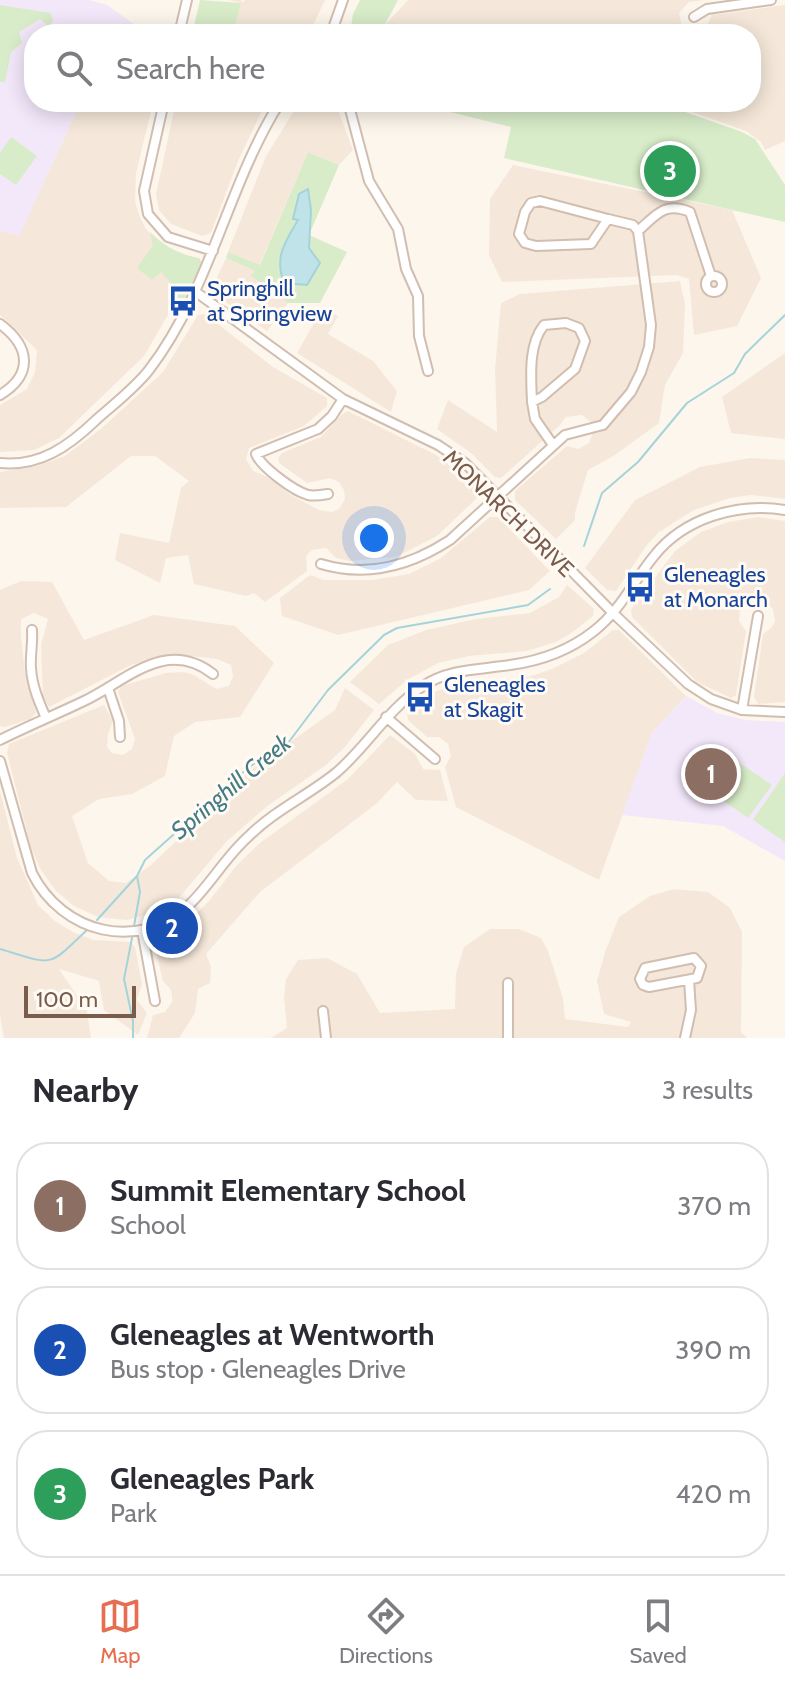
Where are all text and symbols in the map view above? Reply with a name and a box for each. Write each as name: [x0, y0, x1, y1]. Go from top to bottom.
search box: [24, 24, 761, 112]
icon: search: [52, 46, 96, 90]
text: Search here: [116, 50, 265, 87]
pin: 3: [644, 141, 696, 201]
place label: Springhill at Springview: [207, 275, 332, 327]
bus stop icon: Springhill at Springview: [166, 284, 200, 318]
street label: MONARCH DRIVE: [438, 444, 580, 583]
your location: [354, 518, 394, 558]
place label: Gleneagles at Monarch: [664, 561, 768, 613]
bus stop icon: Gleneagles at Monarch: [623, 570, 657, 604]
place label: Gleneagles at Skagit: [444, 671, 546, 723]
bus stop icon: Gleneagles at Skagit: [403, 680, 437, 714]
water label: Springhill Creek: [165, 728, 297, 845]
pin: 1: [685, 744, 737, 804]
pin: 2: [146, 898, 198, 958]
scale bar: [24, 982, 136, 1018]
text: 100 m: [36, 986, 98, 1013]
text: Nearby: [32, 1069, 139, 1111]
text: 3 results: [662, 1074, 753, 1106]
text: Summit Elementary School: [110, 1172, 466, 1209]
text: 1: [55, 1190, 65, 1222]
text: 370 m: [677, 1190, 751, 1222]
text: School: [110, 1209, 186, 1241]
text: Gleneagles at Wentworth: [110, 1316, 435, 1353]
text: 2: [53, 1334, 67, 1366]
text: 390 m: [675, 1334, 751, 1366]
text: Bus stop · Gleneagles Drive: [110, 1353, 406, 1385]
text: Gleneagles Park: [110, 1460, 314, 1497]
text: 3: [53, 1478, 67, 1510]
text: 420 m: [676, 1478, 751, 1510]
text: Park: [110, 1497, 157, 1529]
tab: Map: [98, 1594, 142, 1669]
tab: Directions: [339, 1594, 433, 1669]
tab: Saved: [630, 1594, 687, 1669]

